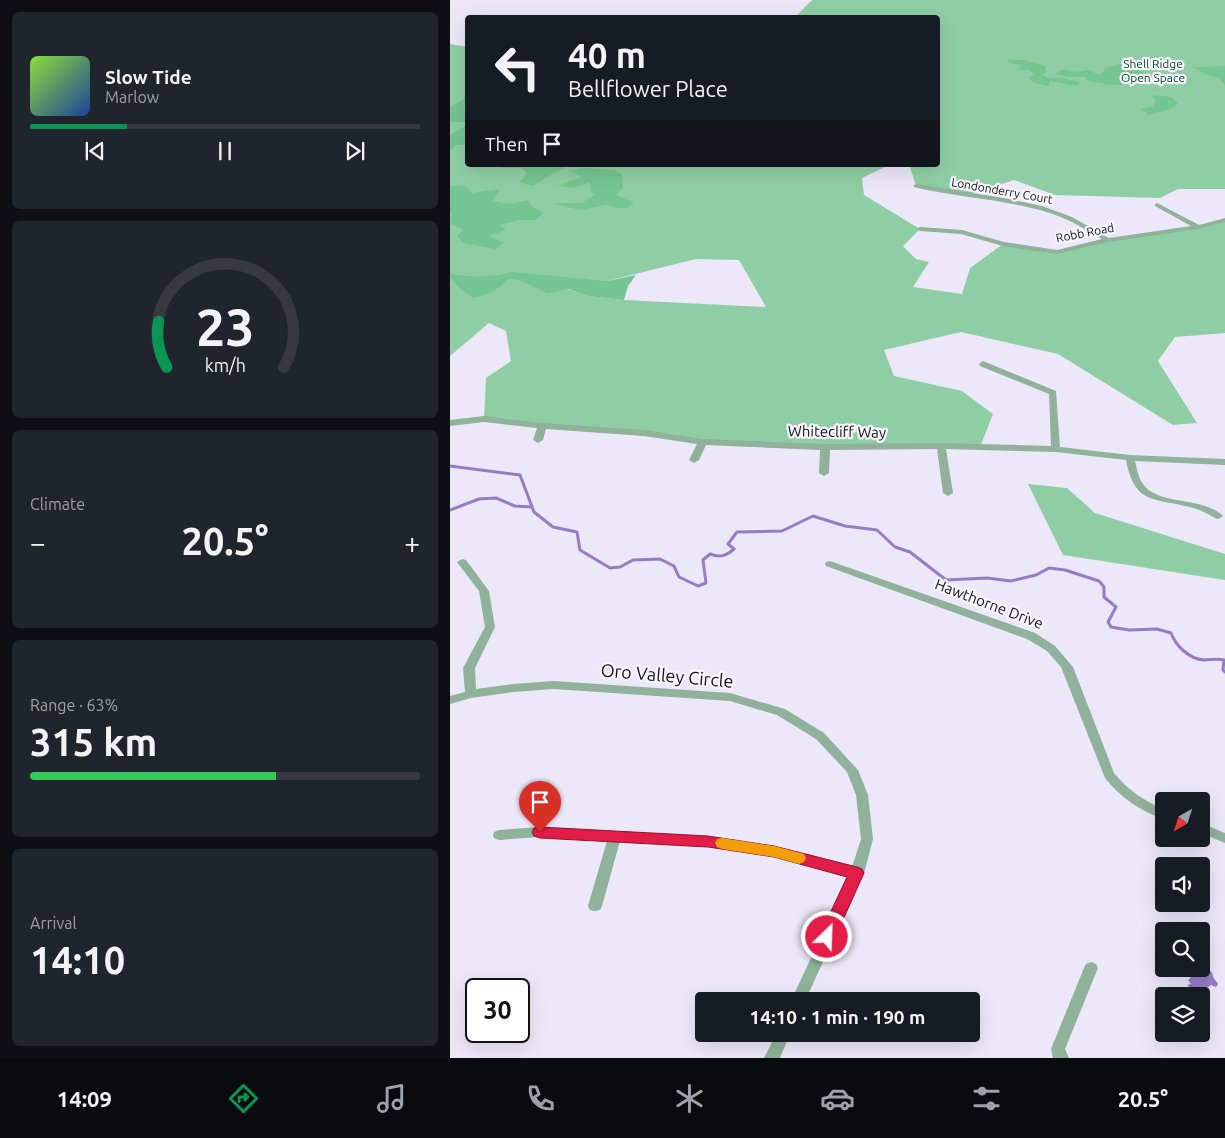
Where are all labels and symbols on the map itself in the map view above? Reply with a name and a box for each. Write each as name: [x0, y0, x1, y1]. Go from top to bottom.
park label: Shell Ridge Open Space: [1121, 57, 1185, 84]
street label: Londonderry Court: [950, 175, 1054, 206]
street label: Robb Road: [1055, 221, 1115, 245]
street label: Whitecliff Way: [788, 422, 886, 441]
street label: Hawthorne Drive: [933, 575, 1046, 632]
street label: Oro Valley Circle: [600, 659, 734, 691]
pin: [519, 781, 561, 832]
north arrow: [1155, 792, 1210, 848]
position arrow: [800, 910, 852, 962]
speed limit sign: 30: [465, 978, 530, 1043]

